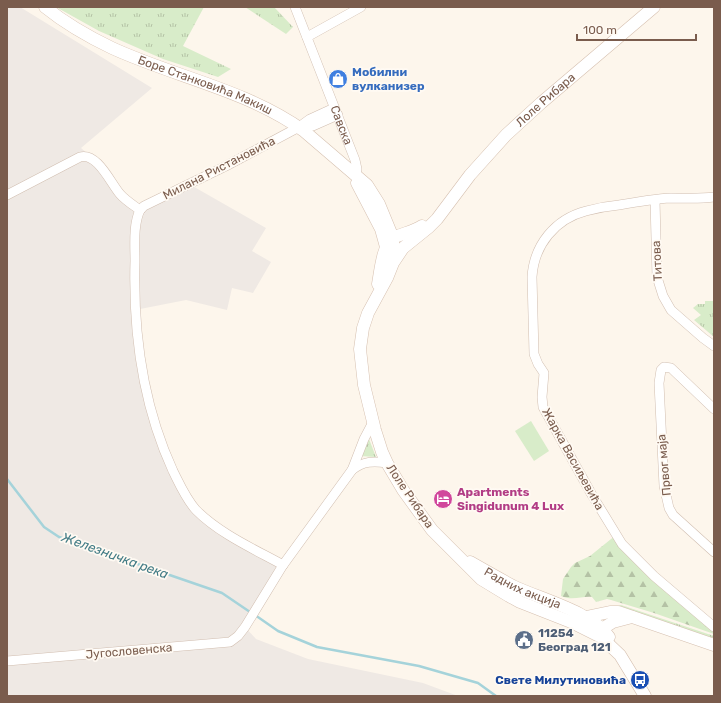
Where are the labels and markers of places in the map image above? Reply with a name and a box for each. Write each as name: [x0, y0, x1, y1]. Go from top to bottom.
place label: Мобилни вулканизер: [352, 65, 425, 93]
shop icon: Мобилни вулканизер: [327, 68, 349, 90]
place label: Apartments Singidunum 4 Lux: [457, 485, 564, 513]
hotel icon: Apartments Singidunum 4 Lux: [432, 488, 454, 510]
place label: 11254 Београд 121: [538, 626, 611, 654]
public building icon: 11254 Београд 121: [513, 629, 535, 651]
bus stop icon: Свете Милутиновића: [629, 669, 651, 691]
place label: Свете Милутиновића: [495, 673, 626, 687]

